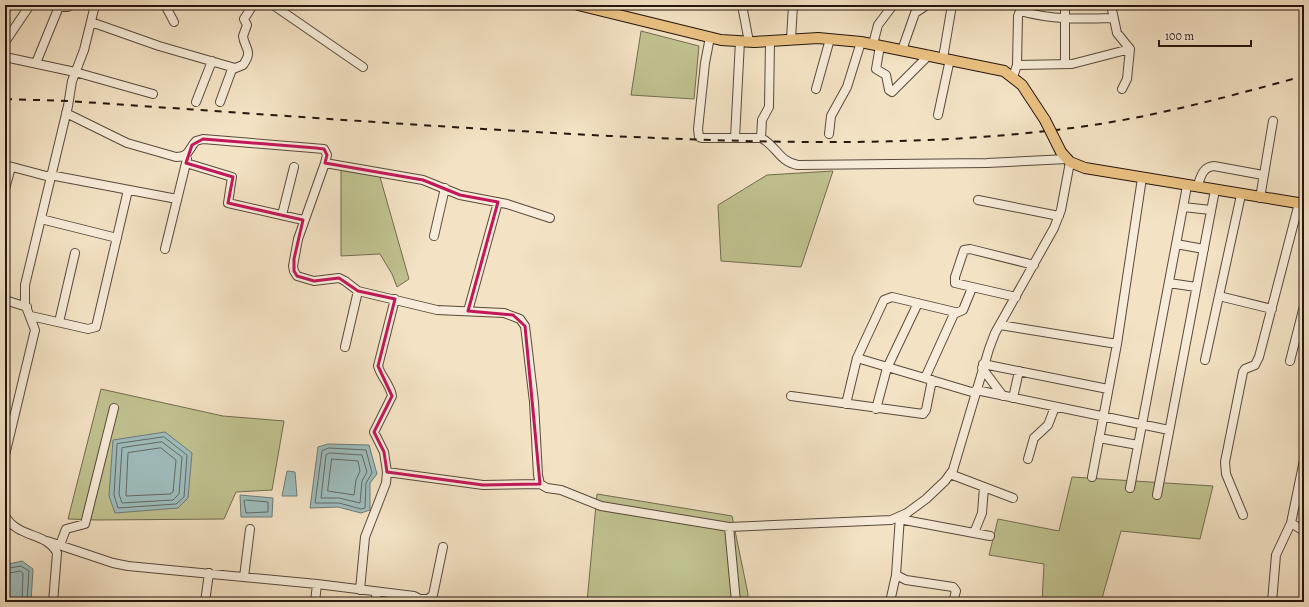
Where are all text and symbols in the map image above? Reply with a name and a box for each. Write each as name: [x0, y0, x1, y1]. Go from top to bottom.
scale bar: [1159, 22, 1251, 48]
text: 100 m: [1165, 28, 1194, 44]

